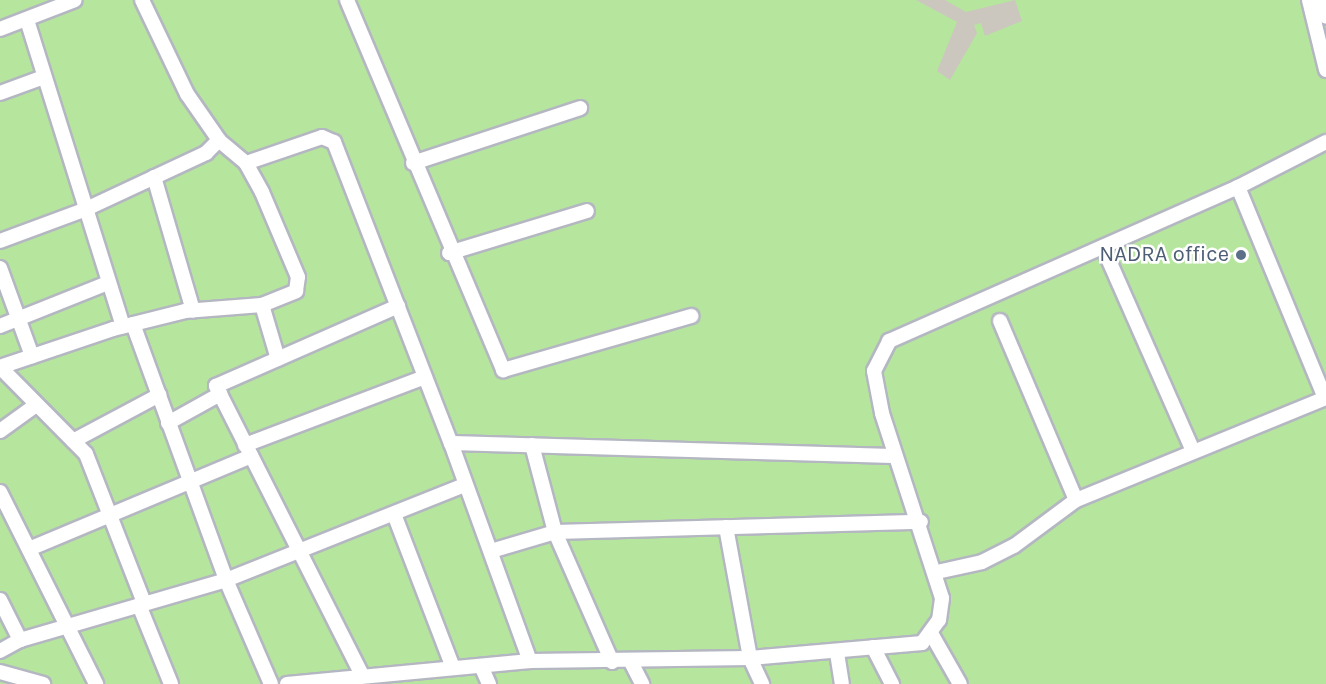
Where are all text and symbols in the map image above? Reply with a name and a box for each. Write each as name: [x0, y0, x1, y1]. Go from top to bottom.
place label: NADRA office: [1099, 242, 1229, 268]
marker: NADRA office: [1234, 248, 1248, 262]

